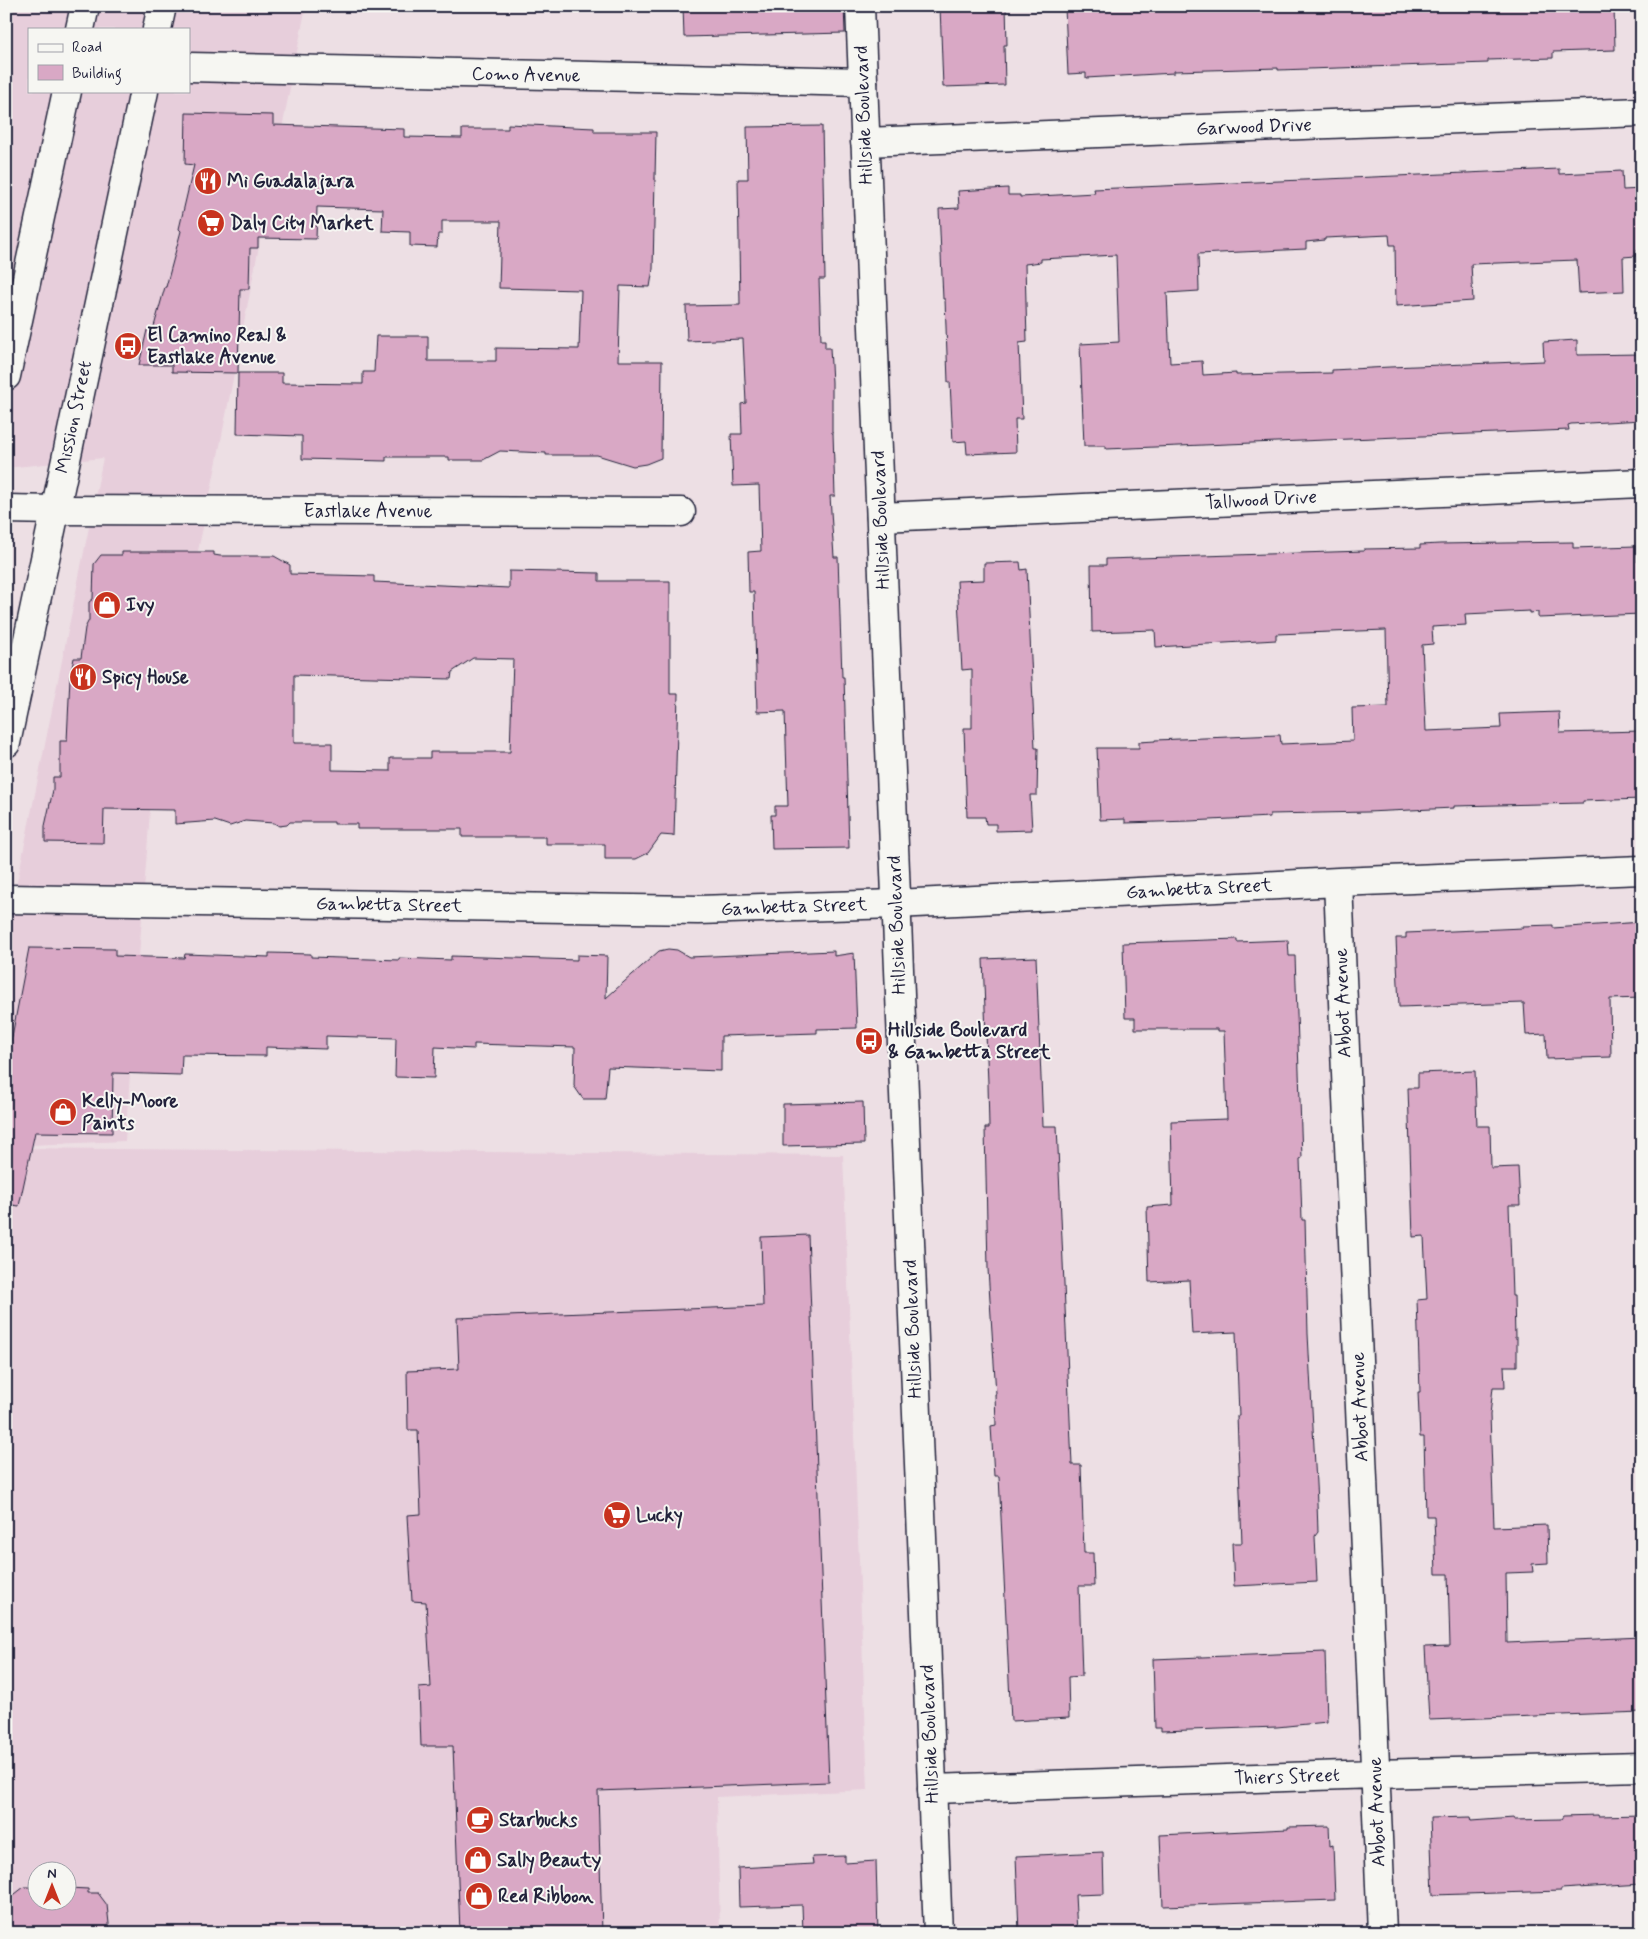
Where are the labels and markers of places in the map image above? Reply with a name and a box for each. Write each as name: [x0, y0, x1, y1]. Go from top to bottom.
restaurant icon: Mi Guadalajara: [193, 166, 223, 196]
place label: Mi Guadalajara: [227, 169, 355, 195]
supermarket icon: Daly City Market: [196, 208, 226, 238]
place label: Daly City Market: [230, 211, 375, 236]
place label: El Camino Real & Eastlake Avenue: [147, 323, 287, 370]
bus stop icon: El Camino Real & Eastlake Avenue: [113, 331, 143, 361]
shop icon: Ivy: [92, 590, 122, 620]
place label: Ivy: [126, 593, 155, 618]
restaurant icon: Spicy House: [68, 662, 98, 692]
place label: Spicy House: [102, 665, 189, 691]
place label: Hillside Boulevard & Gambetta Street: [888, 1018, 1051, 1065]
bus stop icon: Hillside Boulevard & Gambetta Street: [854, 1026, 884, 1056]
place label: Kelly-Moore Paints: [82, 1089, 178, 1136]
shop icon: Kelly-Moore Paints: [48, 1097, 78, 1127]
supermarket icon: Lucky: [602, 1500, 632, 1530]
place label: Lucky: [636, 1503, 683, 1529]
cafe icon: Starbucks: [465, 1805, 495, 1835]
place label: Starbucks: [499, 1808, 578, 1833]
shop icon: Sally Beauty: [463, 1845, 493, 1875]
place label: Sally Beauty: [497, 1848, 602, 1874]
shop icon: Red Ribbon: [464, 1881, 494, 1911]
place label: Red Ribbon: [498, 1884, 594, 1909]

